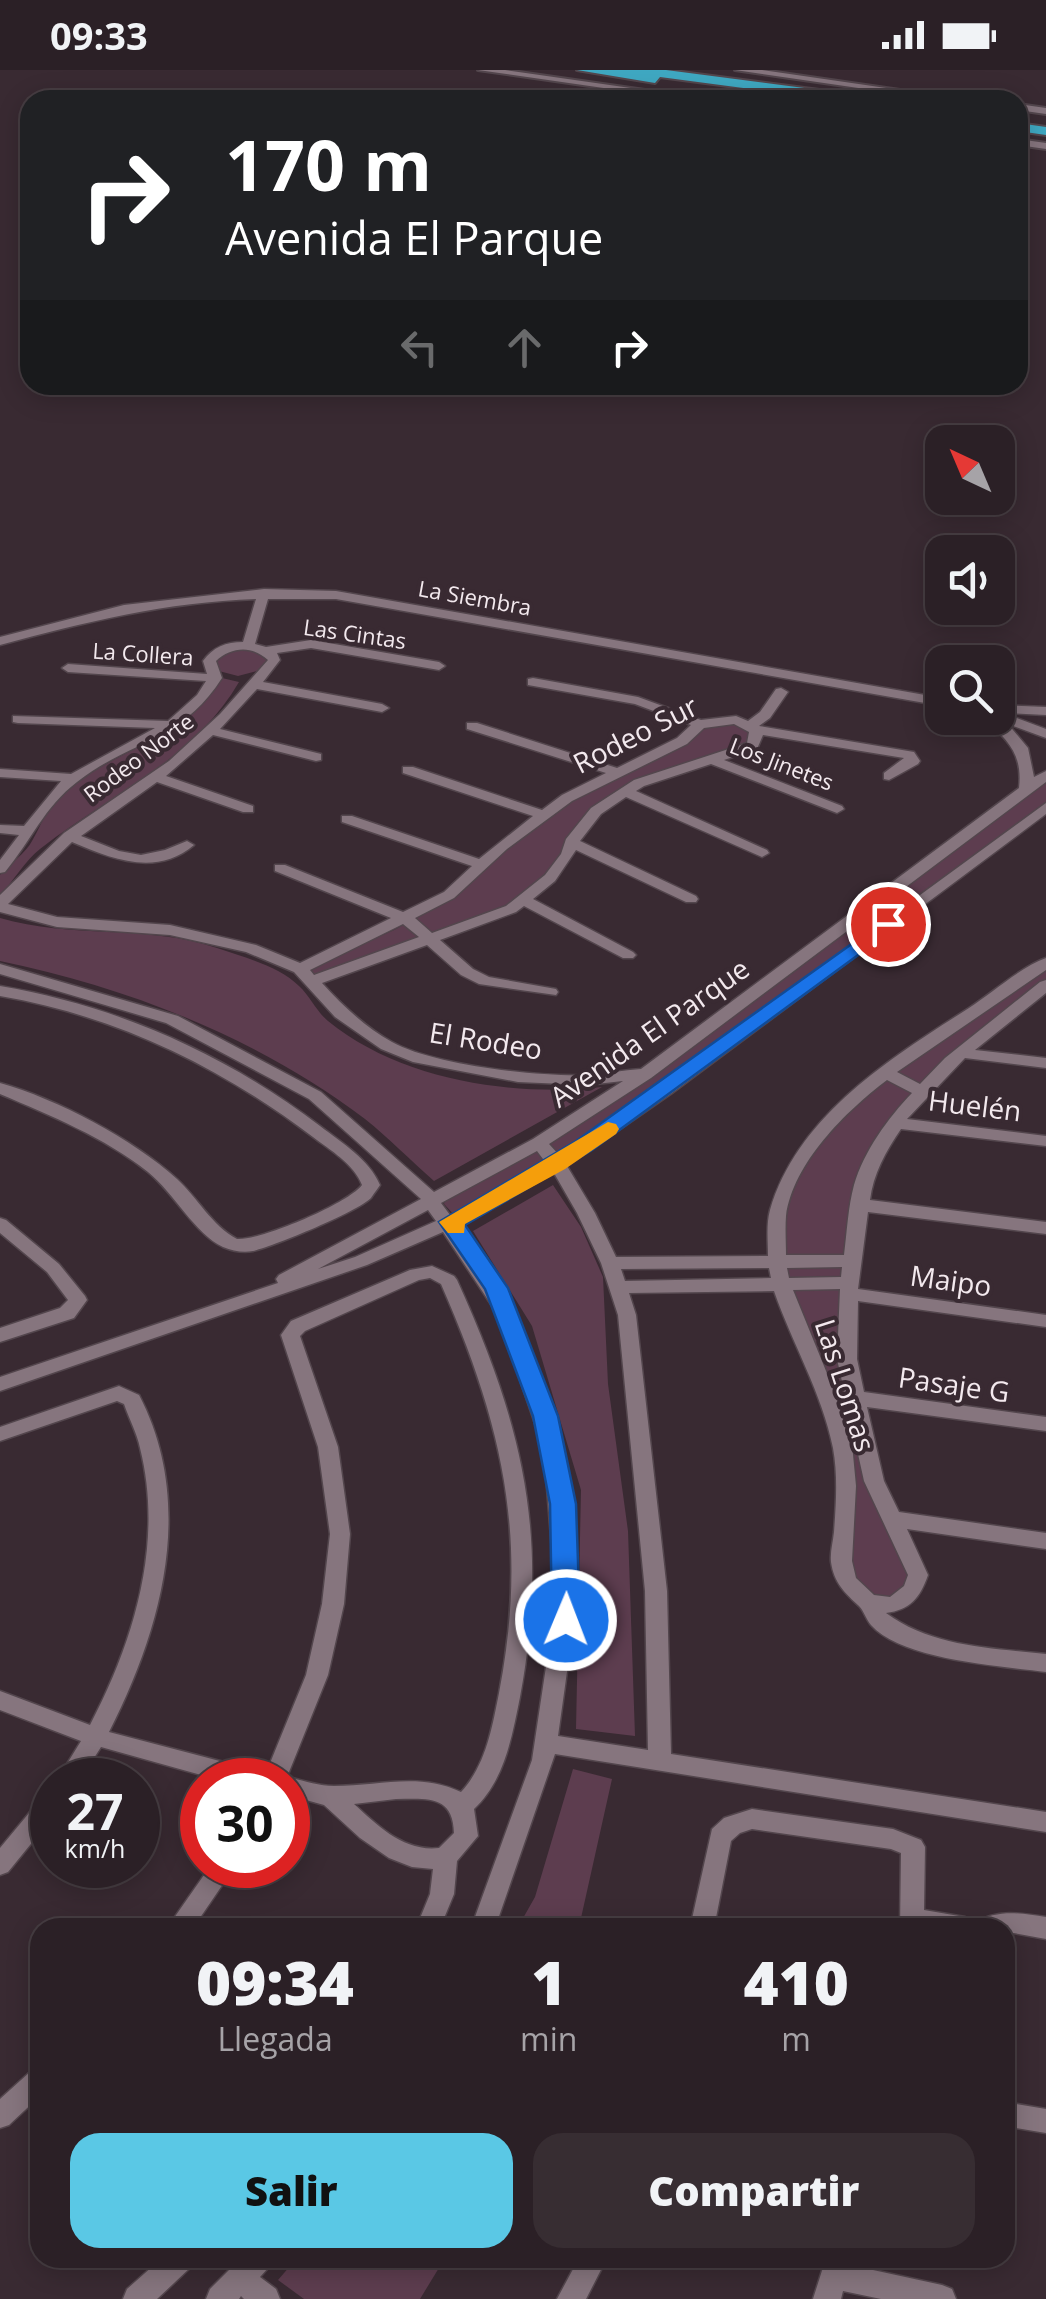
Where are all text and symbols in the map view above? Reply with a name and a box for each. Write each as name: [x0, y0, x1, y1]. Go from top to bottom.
text: 09:33: [50, 9, 148, 61]
text: 170 m: [225, 116, 432, 212]
icon: right: [60, 130, 190, 260]
text: Avenida El Parque: [225, 207, 603, 268]
icon: left: [392, 320, 447, 375]
icon: ahead: [497, 320, 552, 375]
icon: right: [602, 320, 657, 375]
north arrow: [925, 425, 1015, 515]
map controls: [925, 425, 1015, 735]
button: sound: [925, 535, 1015, 625]
street label: La Siembra: [416, 572, 534, 622]
street label: Las Cintas: [302, 611, 408, 655]
street label: La Collera: [91, 635, 195, 671]
button: search: [925, 645, 1015, 735]
street label: Rodeo Sur: [566, 686, 704, 782]
street label: Rodeo Norte: [77, 706, 199, 808]
street label: Los Jinetes: [726, 729, 838, 797]
pin: [846, 882, 931, 967]
icon: arrive: [861, 897, 916, 952]
street label: Avenida El Parque: [542, 949, 756, 1115]
street label: El Rodeo: [427, 1012, 545, 1068]
street label: Huelén: [926, 1080, 1024, 1130]
street label: Maipo: [908, 1255, 994, 1305]
street label: Las Lomas: [807, 1314, 885, 1456]
street label: Pasaje G: [896, 1357, 1012, 1411]
position arrow: [514, 1568, 618, 1672]
speed limit sign: 30: [180, 1758, 310, 1888]
text: 27: [66, 1777, 124, 1845]
text: km/h: [65, 1831, 125, 1865]
text: 09:34: [196, 1941, 354, 2023]
text: 1: [531, 1941, 566, 2023]
text: 410: [743, 1941, 849, 2023]
text: Llegada: [217, 2017, 333, 2060]
text: min: [520, 2017, 577, 2060]
text: m: [781, 2017, 811, 2060]
button: Salir: [70, 2133, 513, 2248]
button: Compartir: [533, 2133, 975, 2248]

